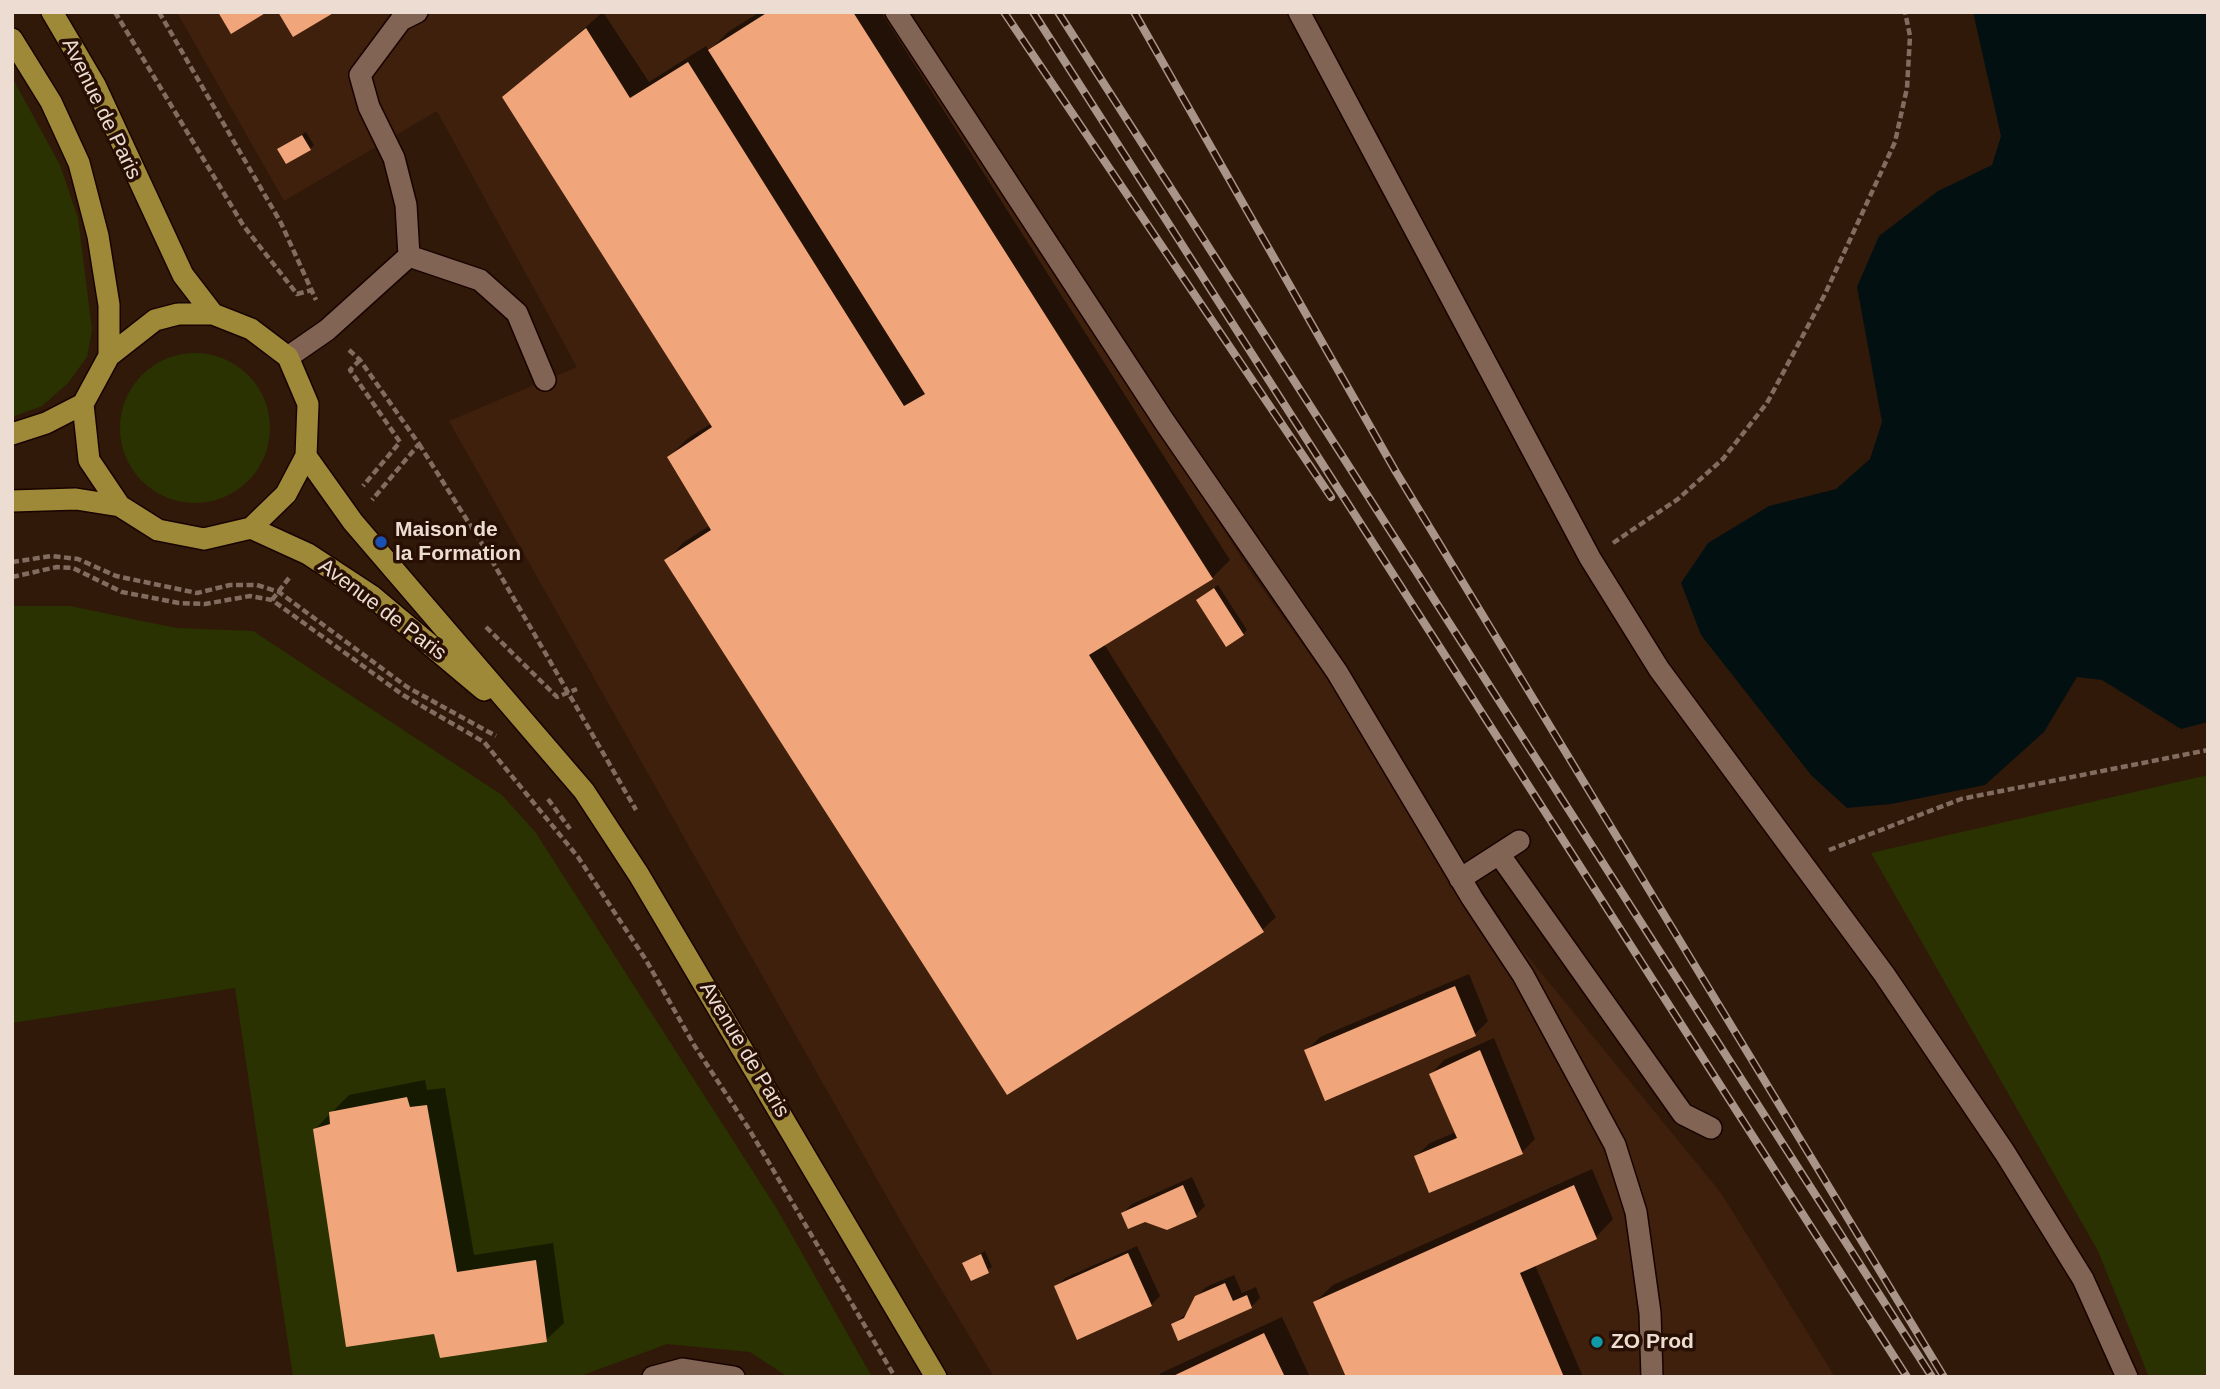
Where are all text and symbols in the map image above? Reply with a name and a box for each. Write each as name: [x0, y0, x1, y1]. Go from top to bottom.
street label: Avenue de Paris: [56, 34, 146, 184]
place label: Maison de la Formation: [395, 517, 521, 567]
marker: Maison de la Formation: [373, 534, 389, 550]
street label: Avenue de Paris: [313, 554, 451, 666]
street label: Avenue de Paris: [694, 978, 794, 1122]
place label: ZO Prod: [1611, 1329, 1694, 1355]
marker: ZO Prod: [1589, 1334, 1605, 1350]

